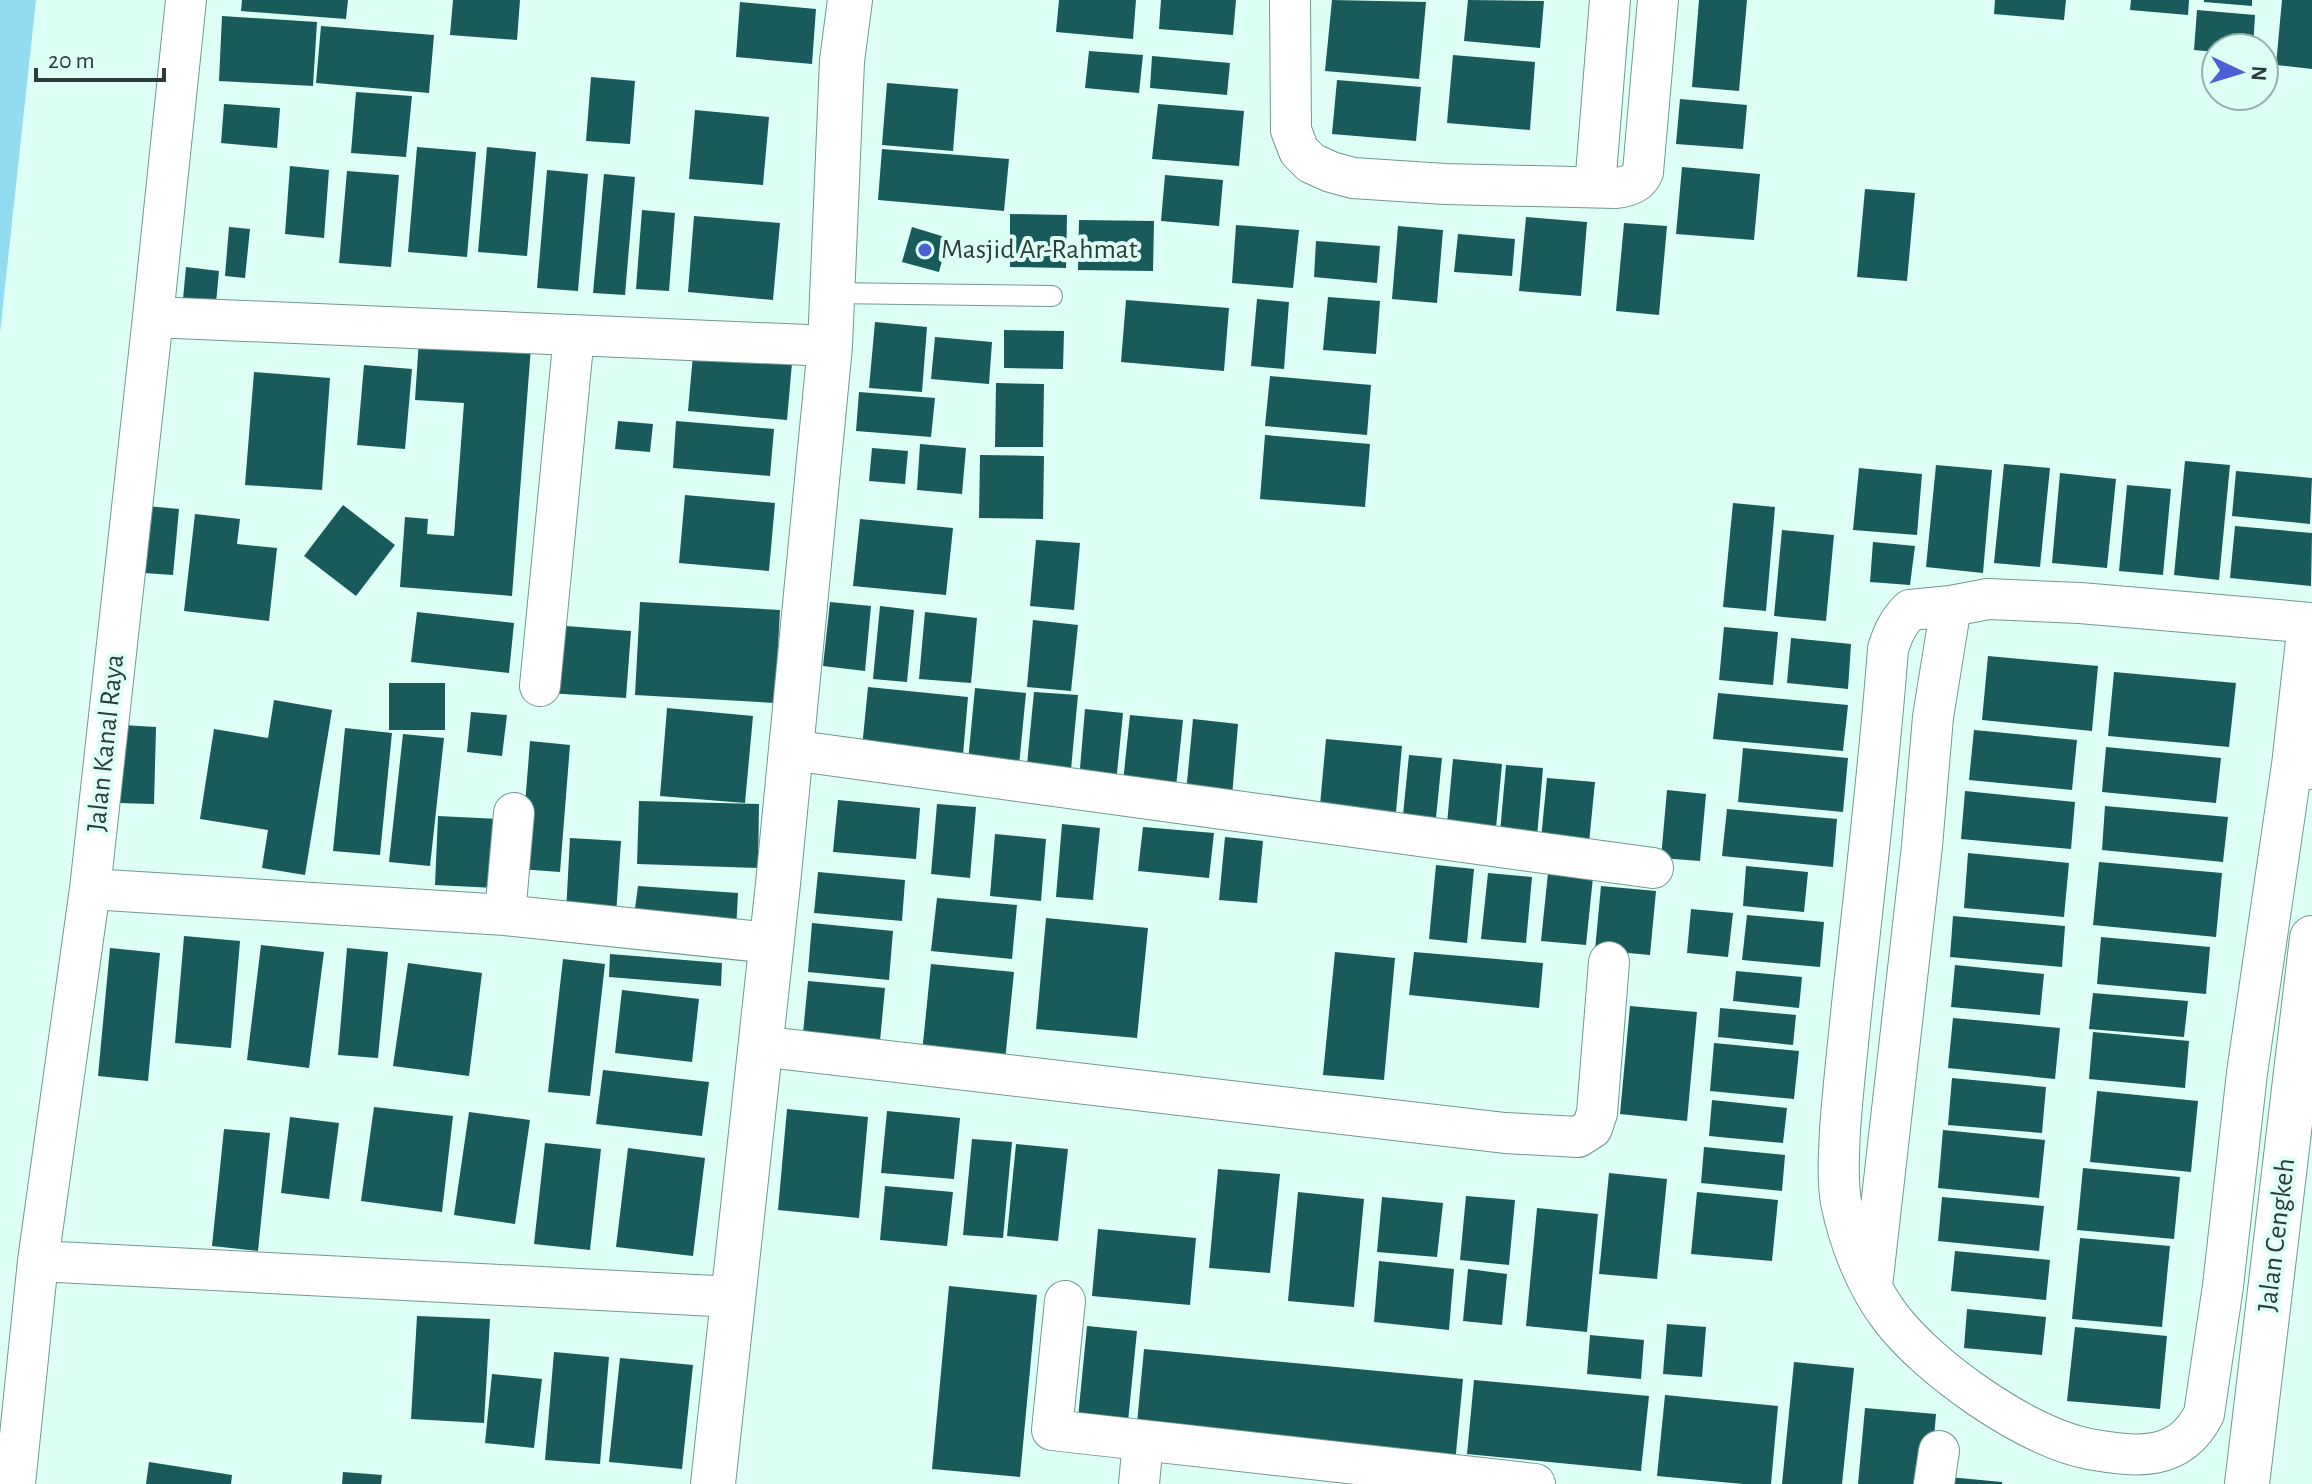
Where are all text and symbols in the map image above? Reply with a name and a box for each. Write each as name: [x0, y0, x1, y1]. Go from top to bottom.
scale bar: [36, 32, 164, 82]
north arrow: [2200, 32, 2280, 112]
text: 20 m: [48, 49, 95, 73]
text: N: [2247, 65, 2270, 82]
place label: Masjid Ar-Rahmat: [941, 236, 1138, 264]
marker: Masjid Ar-Rahmat: [916, 241, 934, 259]
street label: Jalan Kanal Raya: [83, 653, 129, 833]
street label: Jalan Cengkeh: [2254, 1157, 2300, 1313]

